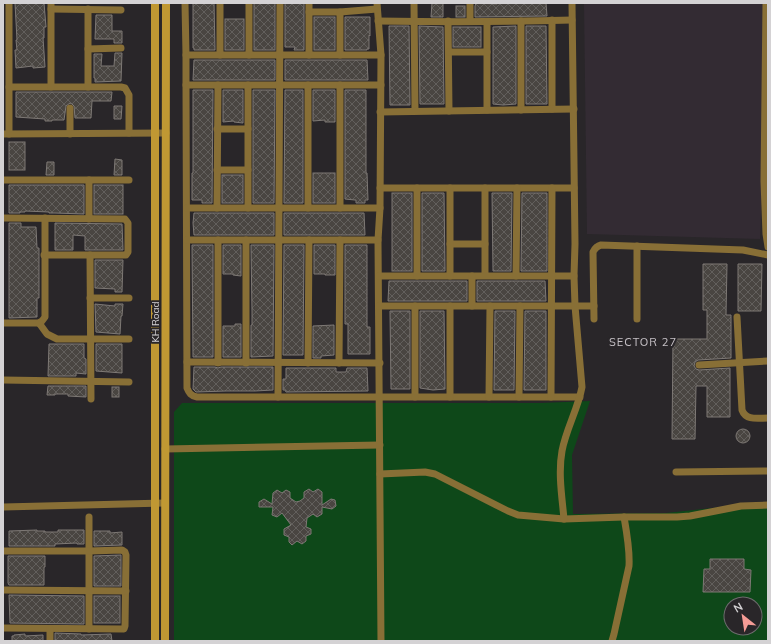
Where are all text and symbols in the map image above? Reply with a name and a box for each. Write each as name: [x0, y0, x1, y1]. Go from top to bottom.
street label: KH Road: [149, 301, 162, 343]
district label: SECTOR 27: [609, 335, 677, 349]
north arrow: [723, 596, 763, 636]
text: N: [731, 599, 745, 615]

